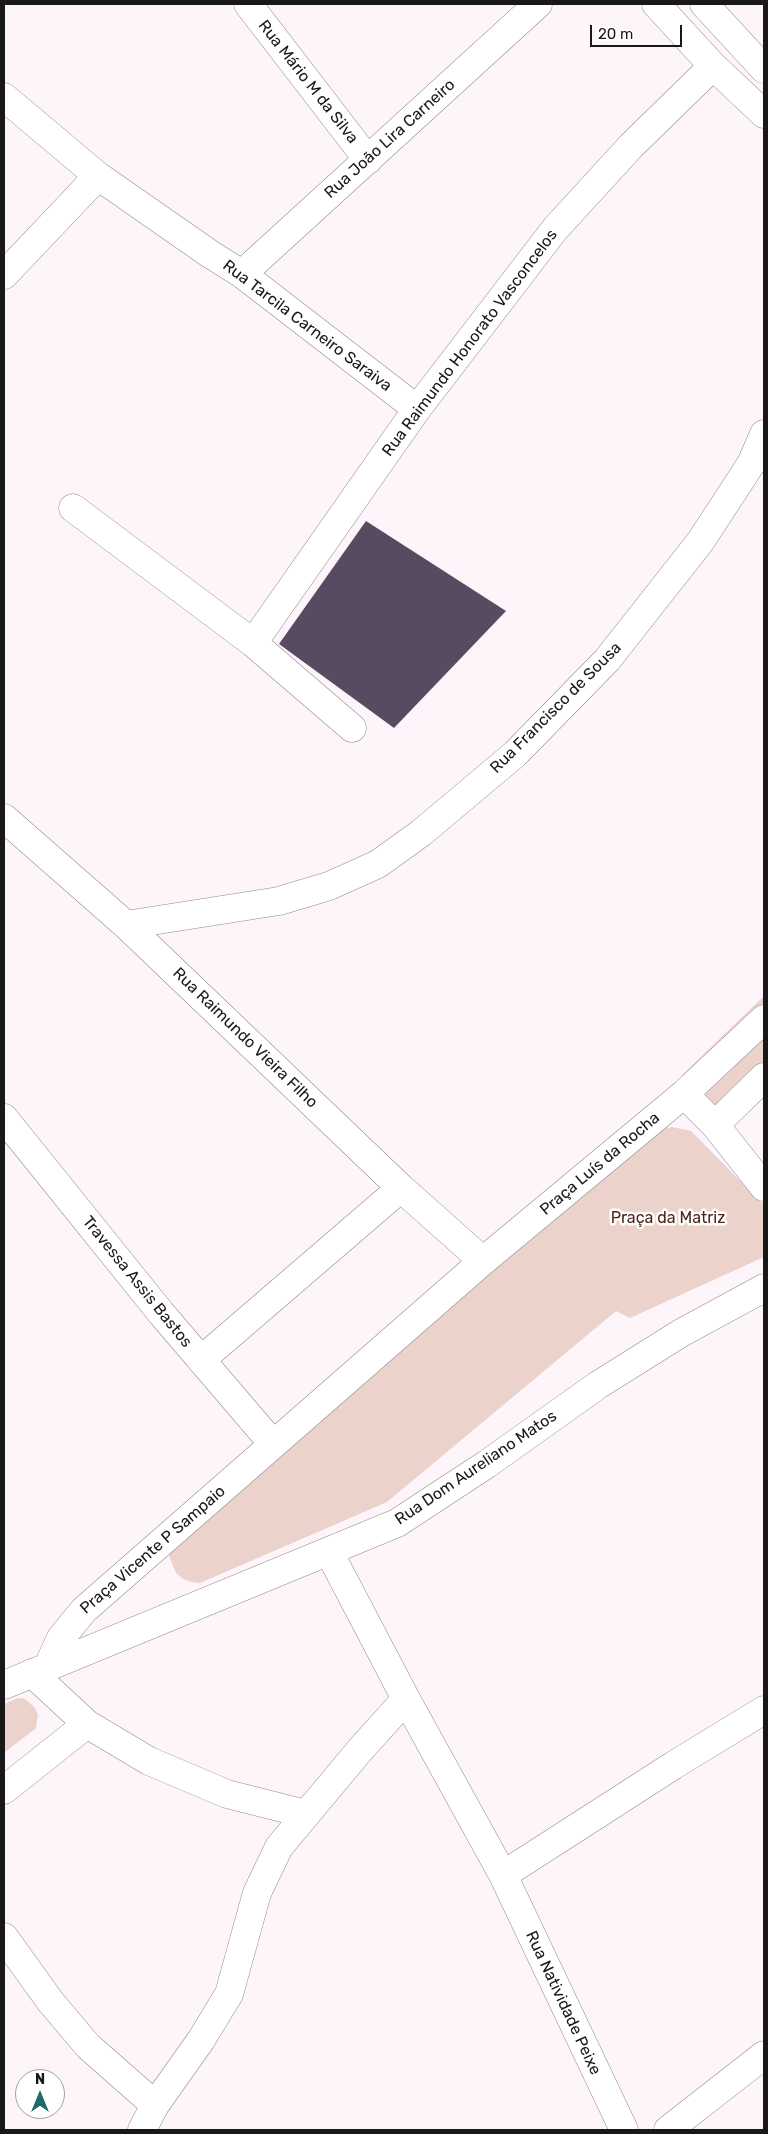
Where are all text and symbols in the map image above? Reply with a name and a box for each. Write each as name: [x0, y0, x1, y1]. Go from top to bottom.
scale bar: [593, 15, 686, 47]
street label: Rua Mário M da Silva: [254, 16, 362, 148]
text: 20 m: [598, 25, 633, 43]
street label: Rua João Lira Carneiro: [321, 75, 459, 203]
street label: Rua Raimundo Honorato Vasconcelos: [378, 226, 562, 460]
street label: Rua Tarcila Carneiro Saraiva: [219, 256, 395, 396]
street label: Rua Francisco de Sousa: [486, 638, 626, 778]
street label: Rua Raimundo Vieira Filho: [169, 964, 321, 1112]
street label: Praça Luís da Rocha: [536, 1108, 664, 1220]
park label: Praça da Matriz: [611, 1208, 725, 1228]
street label: Travessa Assis Bastos: [78, 1212, 196, 1352]
street label: Rua Dom Aureliano Matos: [392, 1407, 560, 1529]
street label: Praça Vicente P Sampaio: [76, 1482, 230, 1618]
street label: Rua Natividade Peixe: [521, 1928, 605, 2078]
north arrow: [15, 2069, 65, 2119]
text: N: [35, 2071, 45, 2088]

